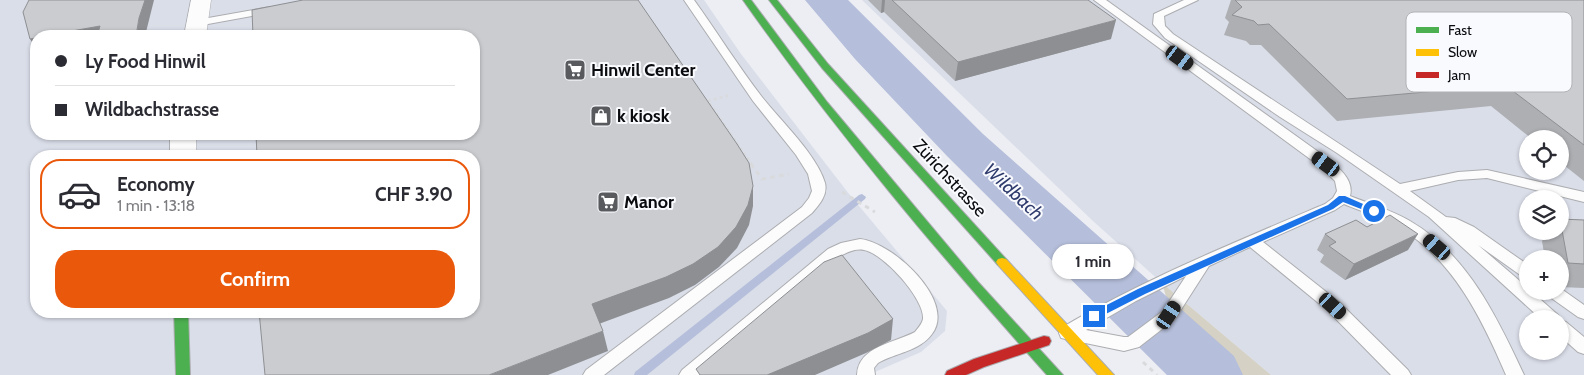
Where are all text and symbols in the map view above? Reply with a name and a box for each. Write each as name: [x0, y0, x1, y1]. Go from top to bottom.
legend: [1406, 12, 1572, 92]
text: Fast: [1448, 21, 1472, 39]
car: [1163, 43, 1196, 73]
text: Slow: [1448, 43, 1477, 61]
text: Ly Food Hinwil: [85, 50, 206, 73]
supermarket icon: Hinwil Center: [563, 58, 587, 82]
place label: Hinwil Center: [591, 59, 696, 81]
text: Jam: [1447, 66, 1470, 84]
text: Wildbachstrasse: [85, 98, 219, 121]
shop icon: k kiosk: [589, 104, 613, 128]
place label: k kiosk: [617, 105, 670, 127]
map controls: [1519, 130, 1569, 360]
button: locate: [1519, 130, 1569, 180]
street label: Zürichstrasse: [909, 135, 991, 221]
car: [1309, 149, 1342, 179]
water label: Wildbach: [979, 158, 1048, 225]
icon: car: [57, 172, 102, 217]
text: Economy: [117, 173, 195, 196]
text: CHF 3.90: [375, 183, 453, 206]
supermarket icon: Manor: [596, 190, 620, 214]
button: layers: [1519, 190, 1569, 240]
place label: Manor: [624, 191, 674, 213]
text: 1 min · 13:18: [117, 196, 195, 215]
route start: [1363, 200, 1385, 222]
car: [1420, 231, 1453, 263]
callout: 1 min: [1053, 244, 1135, 278]
button: Confirm: [55, 250, 455, 308]
button: +: [1519, 250, 1569, 300]
text: 1 min: [1075, 252, 1111, 271]
car: [1316, 290, 1349, 322]
car: [1154, 298, 1183, 332]
route end: [1083, 305, 1105, 327]
button: −: [1519, 310, 1569, 360]

